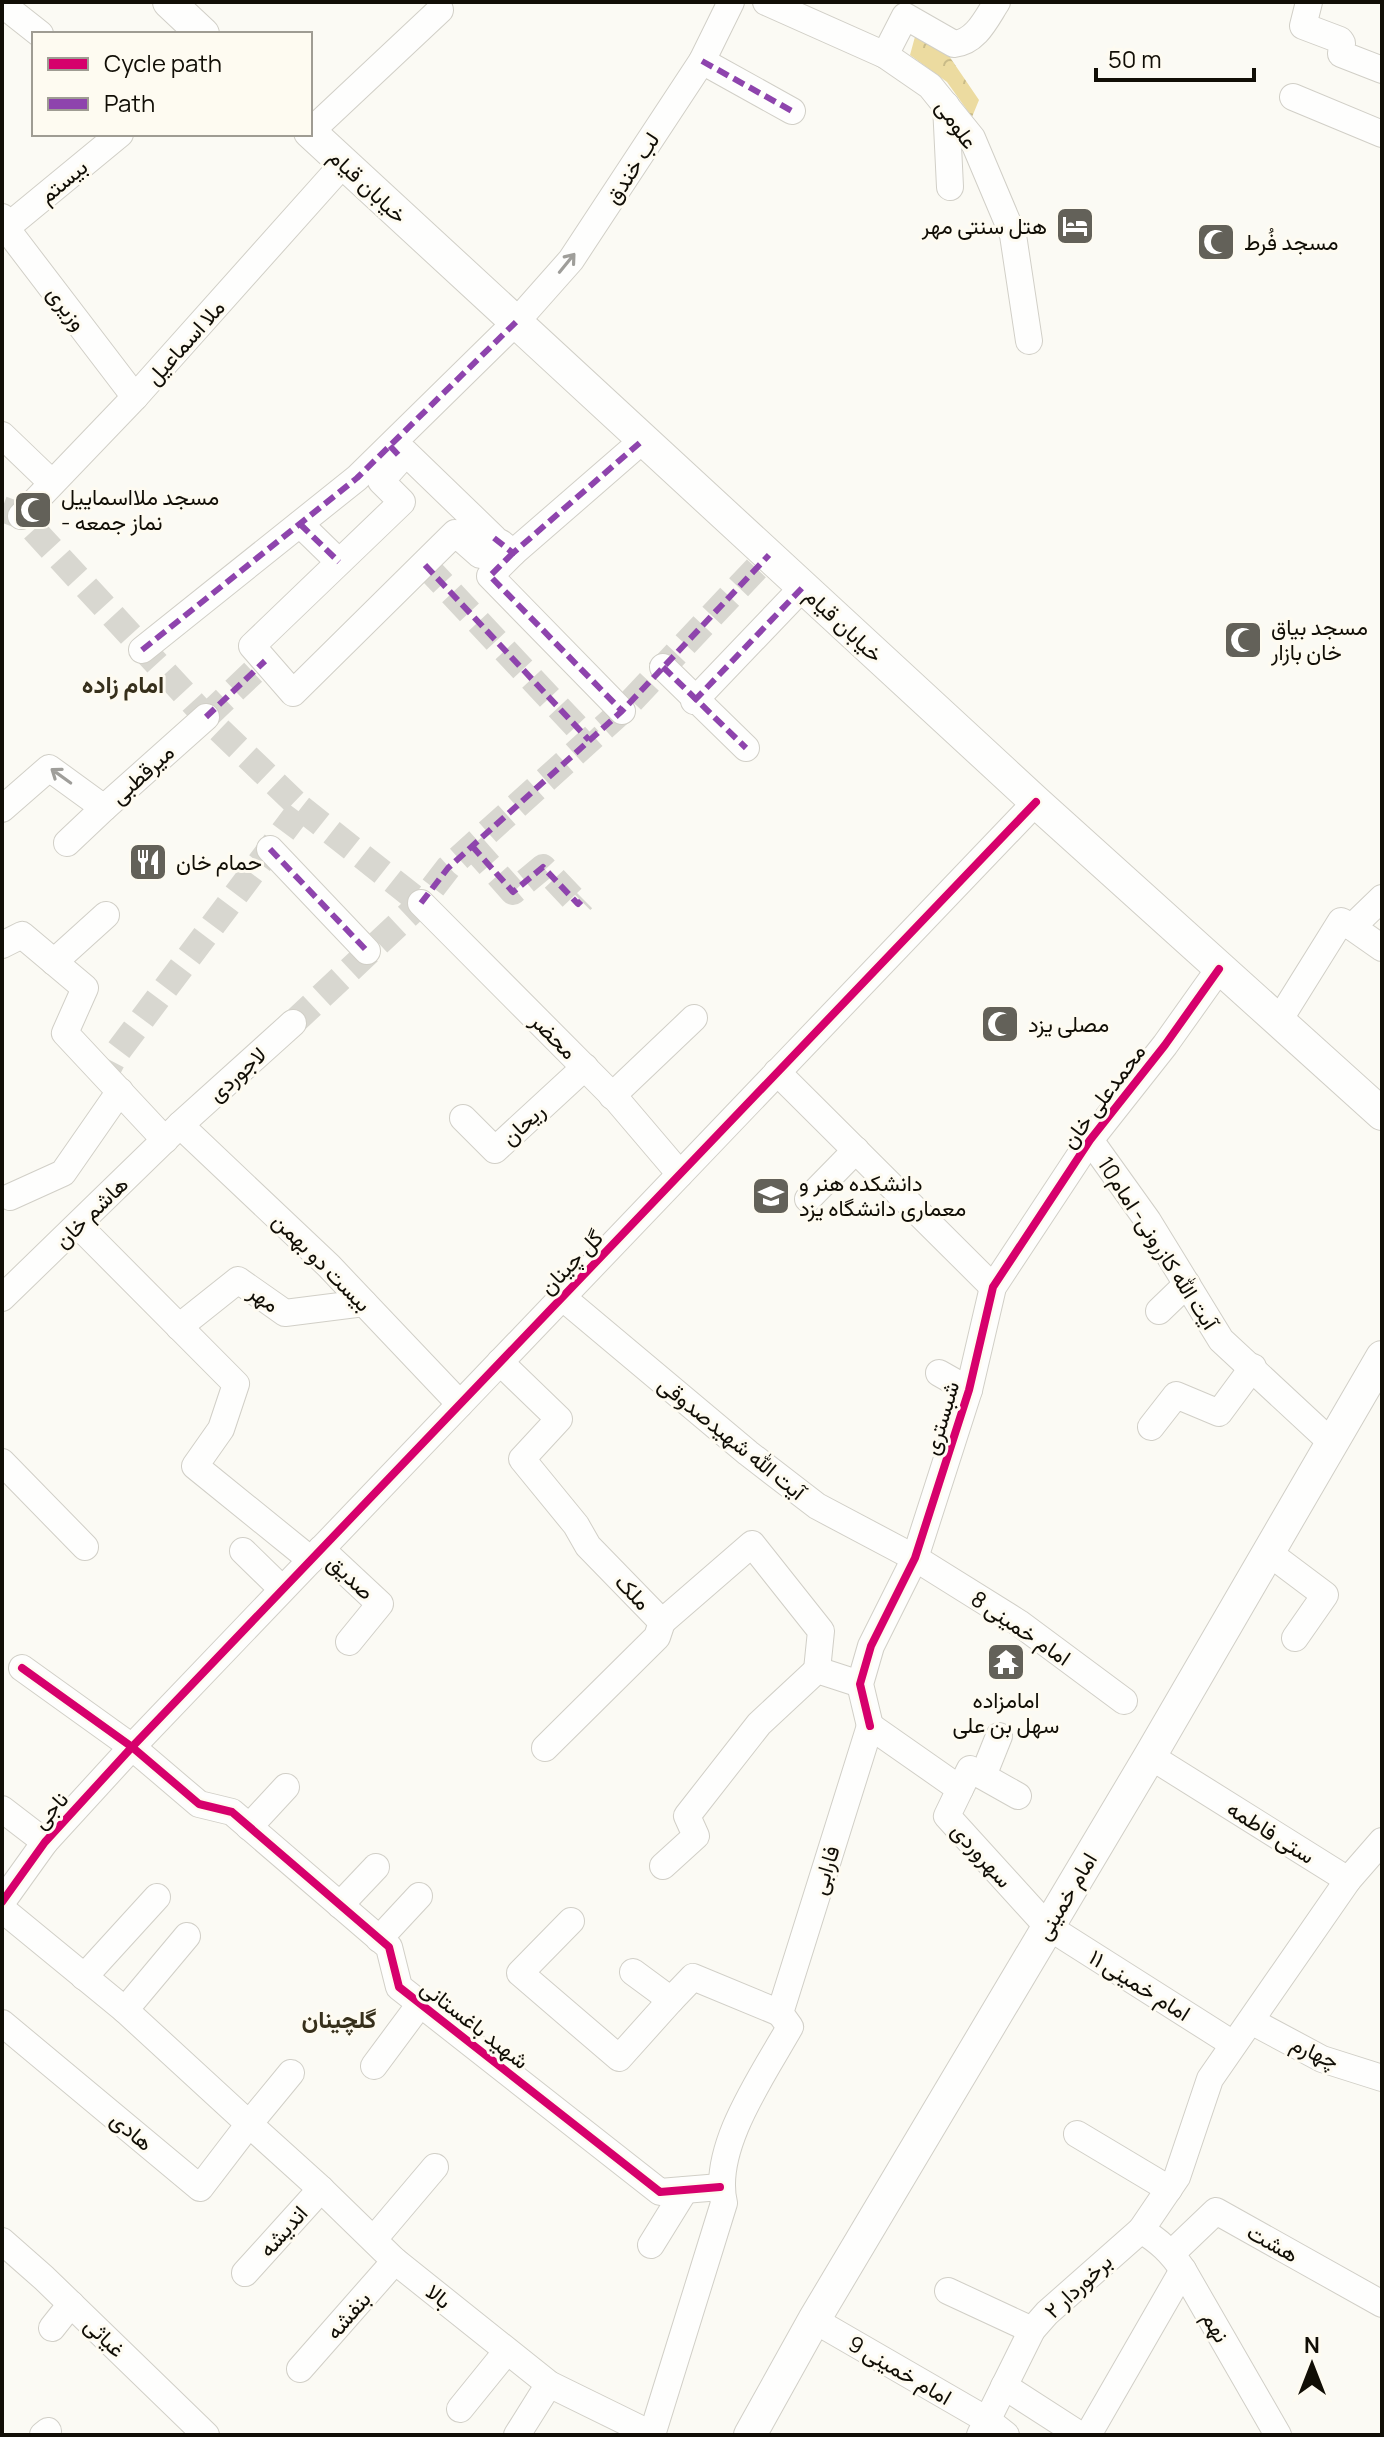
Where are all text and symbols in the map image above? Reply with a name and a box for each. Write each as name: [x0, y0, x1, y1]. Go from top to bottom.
legend: [32, 32, 312, 136]
scale bar: [1096, 32, 1254, 82]
text: 50 m: [1108, 42, 1162, 75]
text: Cycle path: [104, 46, 222, 79]
text: Path: [104, 86, 155, 119]
street label: علومی: [929, 93, 985, 155]
street label: لب خندق: [598, 126, 666, 210]
street label: خیابان قیام: [322, 142, 414, 230]
street label: بیستم: [32, 152, 94, 210]
hotel icon: هتل سنتی مهر: [1054, 205, 1096, 247]
place label: هتل سنتی مهر: [921, 211, 1047, 241]
mosque icon: مسجد فُرط: [1195, 221, 1237, 263]
place label: مسجد فُرط: [1244, 227, 1339, 257]
one-way arrow: [558, 253, 576, 274]
street label: وزیری: [40, 279, 94, 337]
street label: ملا اسماعیل: [139, 293, 231, 391]
place label: مسجد ملااسماییل - نماز جمعه: [61, 482, 219, 537]
mosque icon: مسجد ملااسماییل - نماز جمعه: [12, 489, 54, 531]
street label: خیابان قیام: [798, 581, 890, 669]
place label: مسجد بیاق خان بازار: [1270, 612, 1368, 667]
mosque icon: مسجد بیاق خان بازار: [1222, 619, 1264, 661]
district label: امام زاده: [82, 667, 164, 701]
street label: میرقطبی: [104, 737, 180, 811]
one-way arrow: [51, 768, 72, 785]
restaurant icon: حمام خان: [127, 841, 169, 883]
place label: حمام خان: [176, 847, 262, 877]
mosque icon: مصلی یزد: [979, 1003, 1021, 1045]
street label: محضر: [524, 1006, 584, 1066]
place label: مصلی یزد: [1028, 1009, 1109, 1039]
street label: محمدعلی خان: [1054, 1038, 1152, 1154]
street label: لاجوردی: [201, 1040, 273, 1108]
street label: ریحان: [494, 1096, 552, 1152]
street label: آیت الله کازرونی- امام10: [1091, 1151, 1226, 1337]
place label: دانشکده هنر و معماری دانشگاه یزد: [799, 1168, 966, 1223]
street label: هاشم خان: [47, 1169, 135, 1255]
school or university icon: دانشکده هنر و معماری دانشگاه یزد: [750, 1175, 792, 1217]
street label: بیست دو بهمن: [266, 1206, 378, 1318]
street label: گل چینان: [533, 1223, 610, 1301]
street label: مهر: [242, 1276, 285, 1319]
street label: آیت الله شهیدصدوقی: [652, 1369, 813, 1508]
street label: شبستری: [916, 1378, 966, 1458]
street label: صدیق: [321, 1548, 381, 1606]
street label: ملک: [609, 1567, 657, 1617]
street label: امام خمینی 8: [965, 1584, 1077, 1672]
temple icon: امامزاده سهل بن علی: [985, 1641, 1027, 1683]
place label: امامزاده سهل بن علی: [953, 1685, 1059, 1740]
street label: ناجی: [25, 1785, 75, 1835]
street label: ستی فاطمه: [1221, 1793, 1321, 1871]
street label: سهروردی: [945, 1816, 1019, 1894]
street label: فارابی: [803, 1842, 847, 1898]
street label: امام خمینی: [1028, 1847, 1104, 1945]
street label: امام خمینی ۱۱: [1084, 1942, 1196, 2028]
street label: شهید باغستانی: [415, 1972, 535, 2076]
district label: گلچینان: [302, 2002, 377, 2036]
street label: چهارم: [1286, 2028, 1344, 2076]
street label: هادی: [104, 2104, 160, 2158]
street label: اندیشه: [252, 2199, 314, 2263]
street label: هشت: [1242, 2217, 1304, 2269]
street label: برخوردار ۲: [1038, 2247, 1118, 2325]
street label: بالا: [420, 2277, 458, 2315]
street label: بنفشه: [319, 2284, 377, 2346]
street label: نهم: [1195, 2306, 1237, 2348]
street label: غیاثی: [78, 2310, 132, 2364]
north arrow: [1272, 2325, 1352, 2405]
street label: امام خمینی 9: [843, 2328, 957, 2412]
text: N: [1304, 2330, 1320, 2360]

